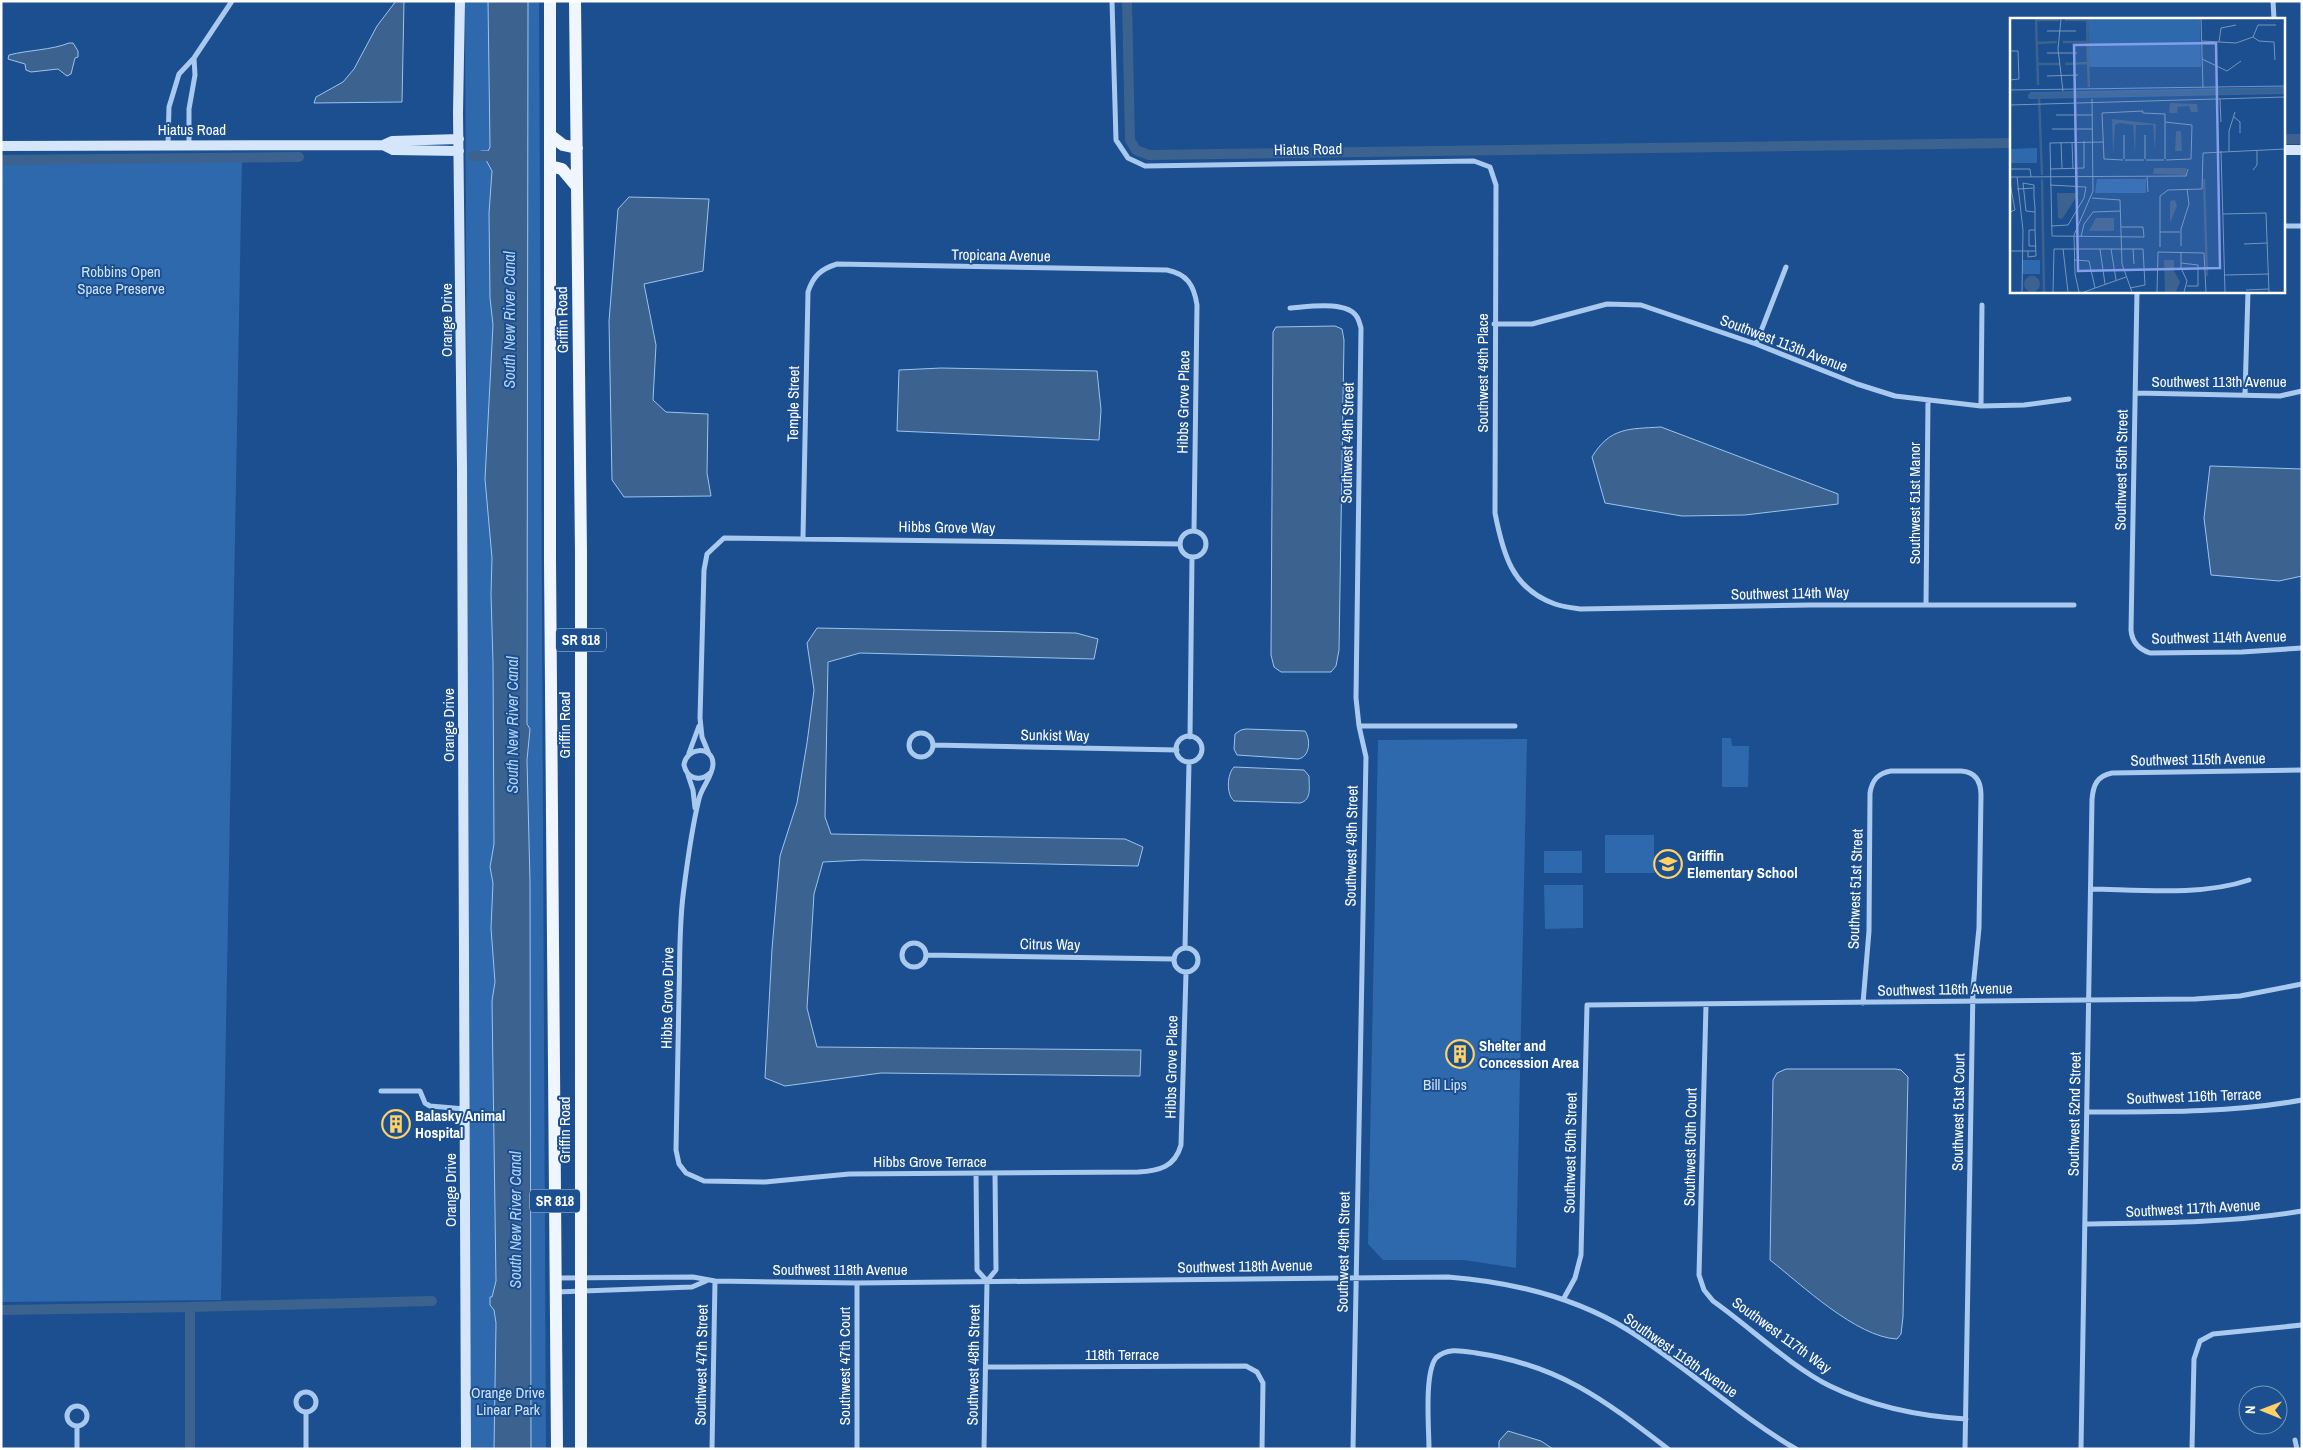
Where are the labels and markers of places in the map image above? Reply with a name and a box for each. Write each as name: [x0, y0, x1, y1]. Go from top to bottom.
place label: Griffin Elementary School: [1687, 845, 1798, 883]
school or university icon: Griffin Elementary School: [1653, 849, 1683, 879]
place label: Shelter and Concession Area: [1479, 1035, 1579, 1073]
building icon: Shelter and Concession Area: [1445, 1039, 1475, 1069]
place label: Balasky Animal Hospital: [415, 1105, 505, 1143]
building icon: Balasky Animal Hospital: [381, 1109, 411, 1139]

